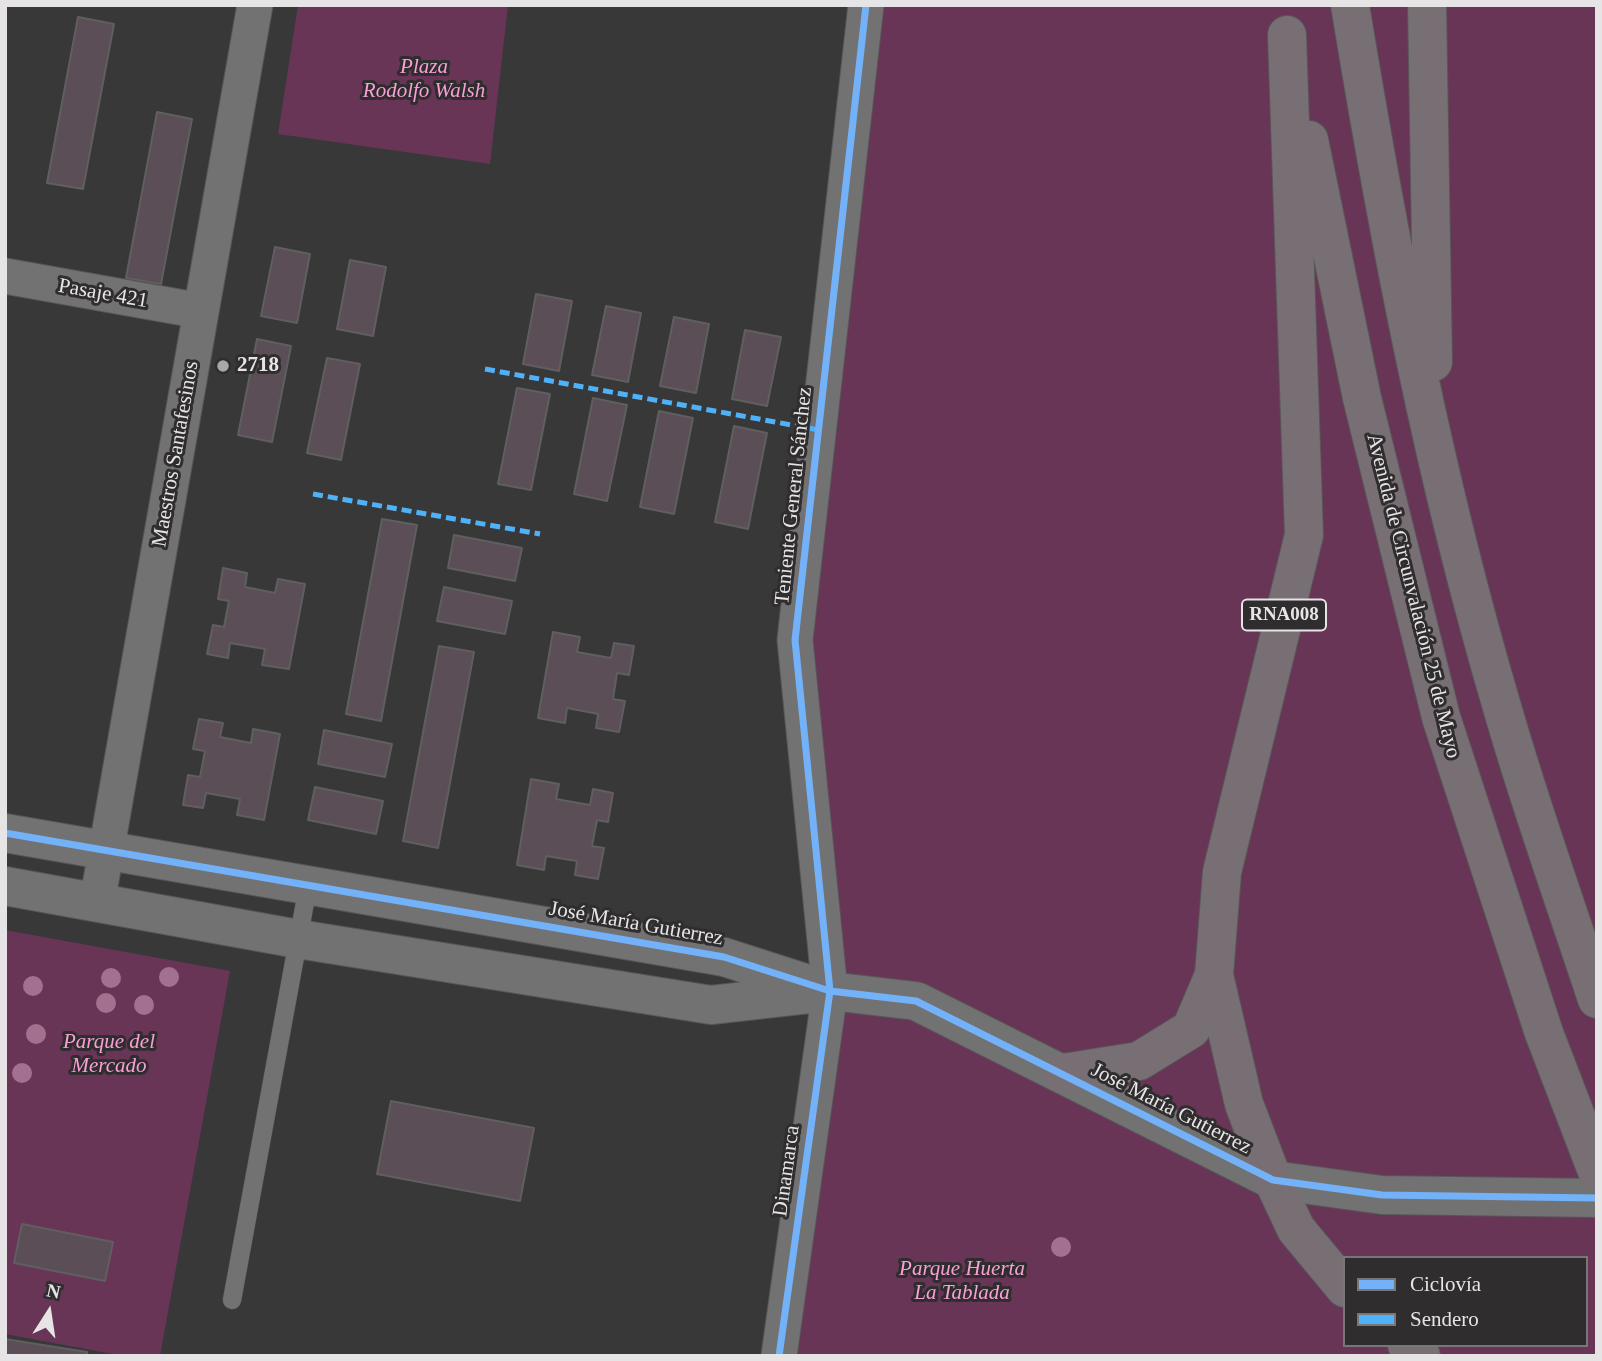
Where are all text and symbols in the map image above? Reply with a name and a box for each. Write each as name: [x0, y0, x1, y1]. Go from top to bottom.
park label: Plaza Rodolfo Walsh: [363, 54, 485, 104]
street label: Pasaje 421: [56, 274, 150, 314]
place label: 2718: [237, 353, 279, 379]
marker: 2718: [215, 358, 231, 374]
street label: Maestros Santafesinos: [147, 359, 205, 549]
street label: Teniente General Sánchez: [770, 386, 818, 606]
street label: Avenida de Circunvalación 25 de Mayo: [1360, 431, 1466, 761]
road number: RNA008: [1242, 600, 1326, 630]
street label: José María Gutierrez: [547, 896, 725, 952]
park label: Parque del Mercado: [63, 1029, 155, 1079]
street label: José María Gutierrez: [1087, 1058, 1255, 1160]
street label: Dinamarca: [768, 1124, 806, 1218]
park label: Parque Huerta La Tablada: [899, 1256, 1025, 1306]
legend: [1343, 1256, 1588, 1347]
text: Ciclovía: [1410, 1272, 1481, 1296]
north arrow: [14, 1277, 84, 1347]
text: N: [45, 1279, 62, 1303]
text: Sendero: [1410, 1307, 1479, 1331]

